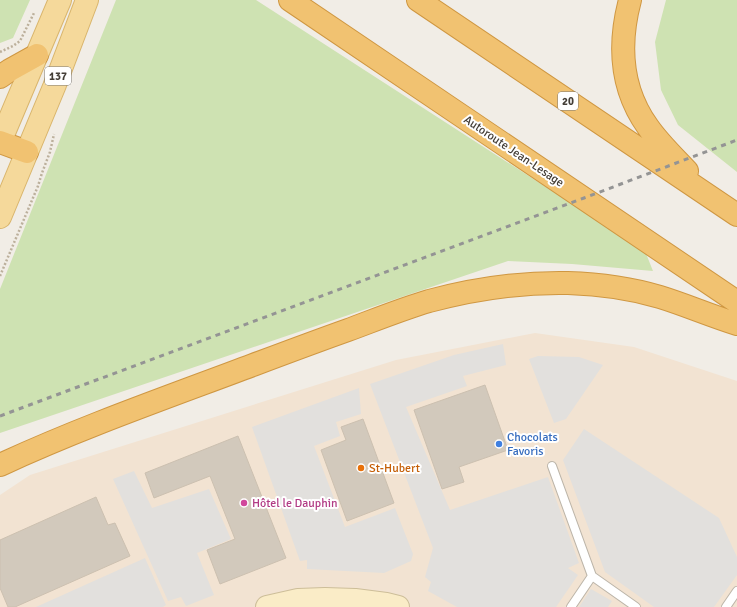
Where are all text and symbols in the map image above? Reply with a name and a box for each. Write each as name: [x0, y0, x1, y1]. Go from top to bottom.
road number: 137: [45, 67, 71, 85]
road number: 20: [558, 92, 578, 110]
street label: Autoroute Jean-Lesage: [461, 112, 567, 191]
place label: Chocolats Favoris: [507, 430, 558, 459]
marker: Chocolats Favoris: [494, 439, 504, 449]
place label: St-Hubert: [369, 461, 420, 476]
marker: St-Hubert: [356, 463, 366, 473]
place label: Hôtel le Dauphin: [252, 496, 338, 511]
marker: Hôtel le Dauphin: [239, 498, 249, 508]

